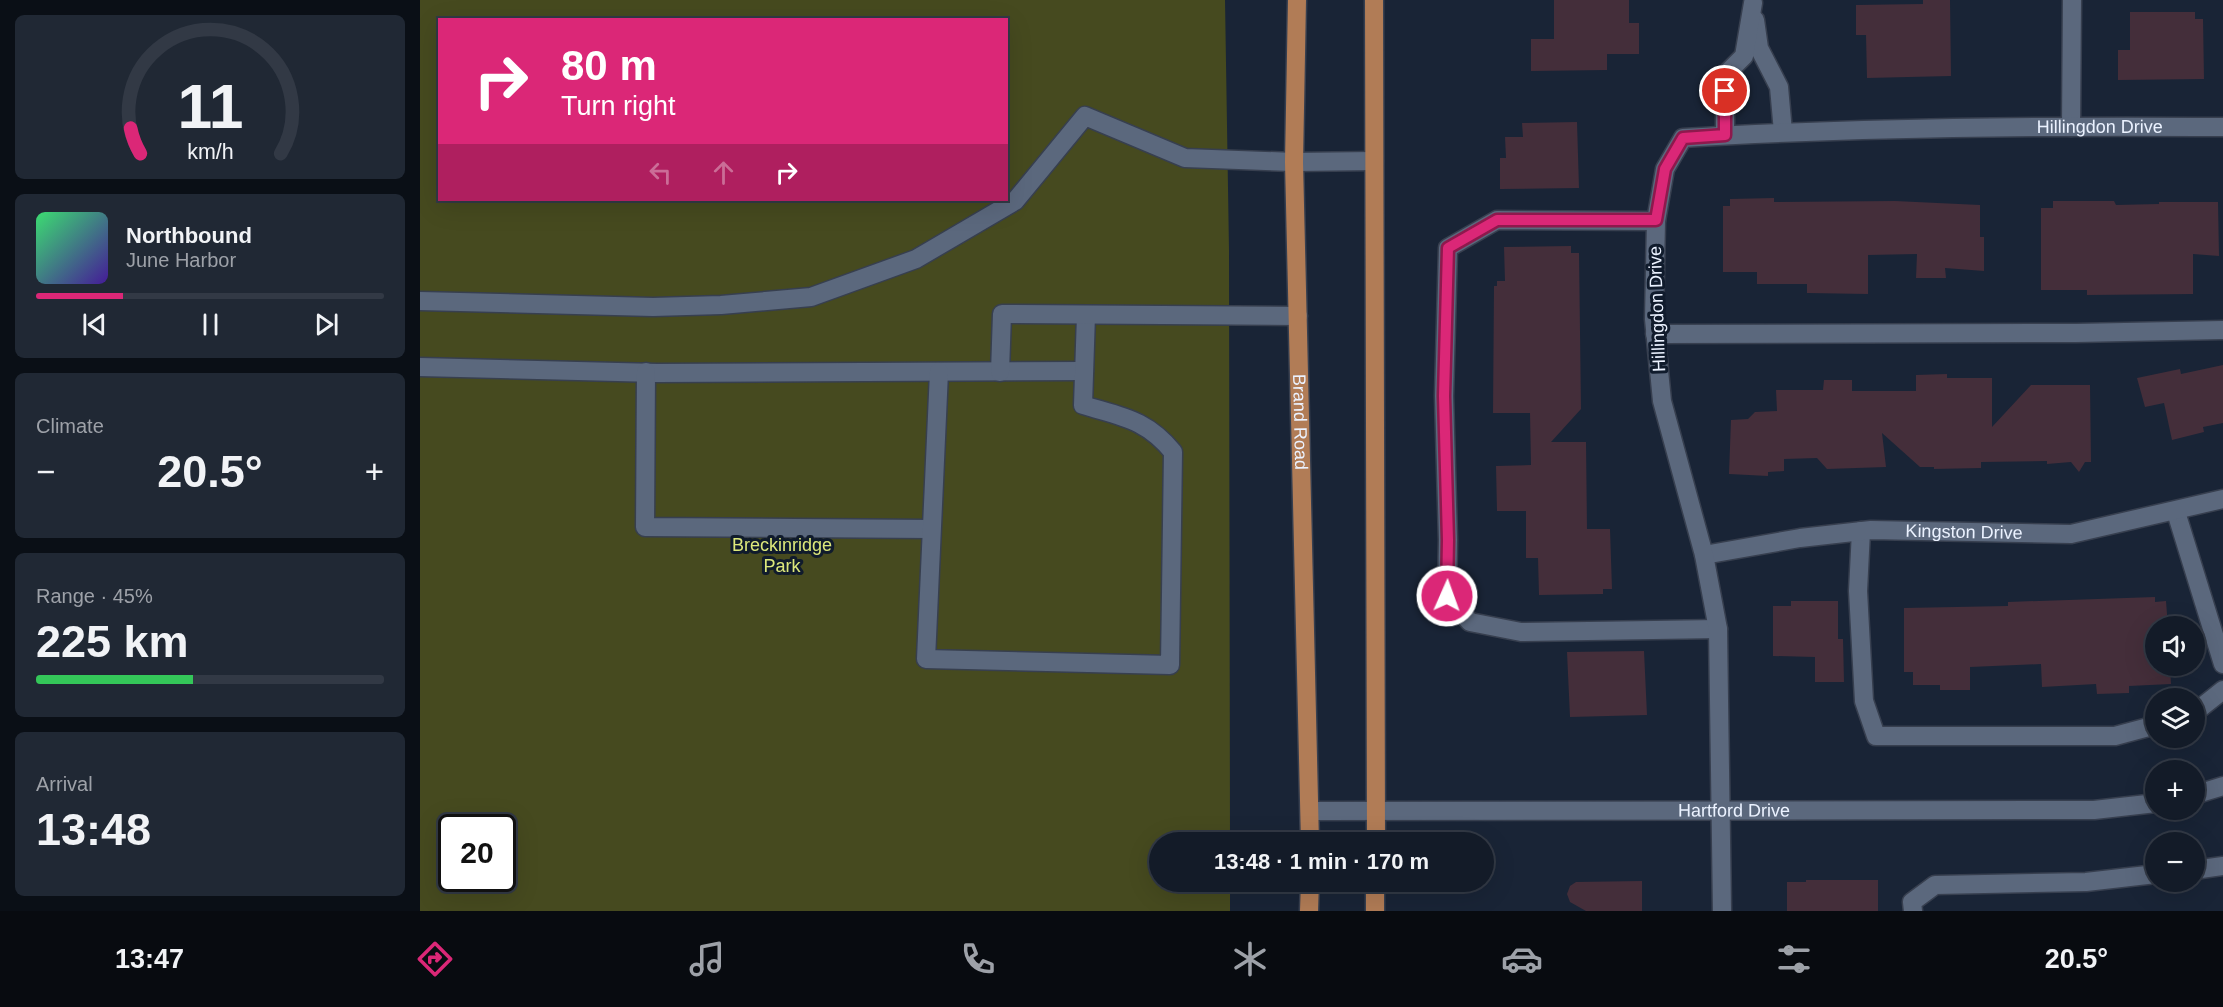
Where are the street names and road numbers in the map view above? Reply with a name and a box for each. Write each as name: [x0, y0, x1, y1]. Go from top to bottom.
street label: Hillingdon Drive: [2037, 117, 2163, 137]
street label: Hillingdon Drive: [1645, 246, 1669, 372]
street label: Brand Road: [1289, 374, 1311, 470]
street label: Kingston Drive: [1905, 521, 2023, 543]
street label: Hartford Drive: [1678, 800, 1790, 821]

